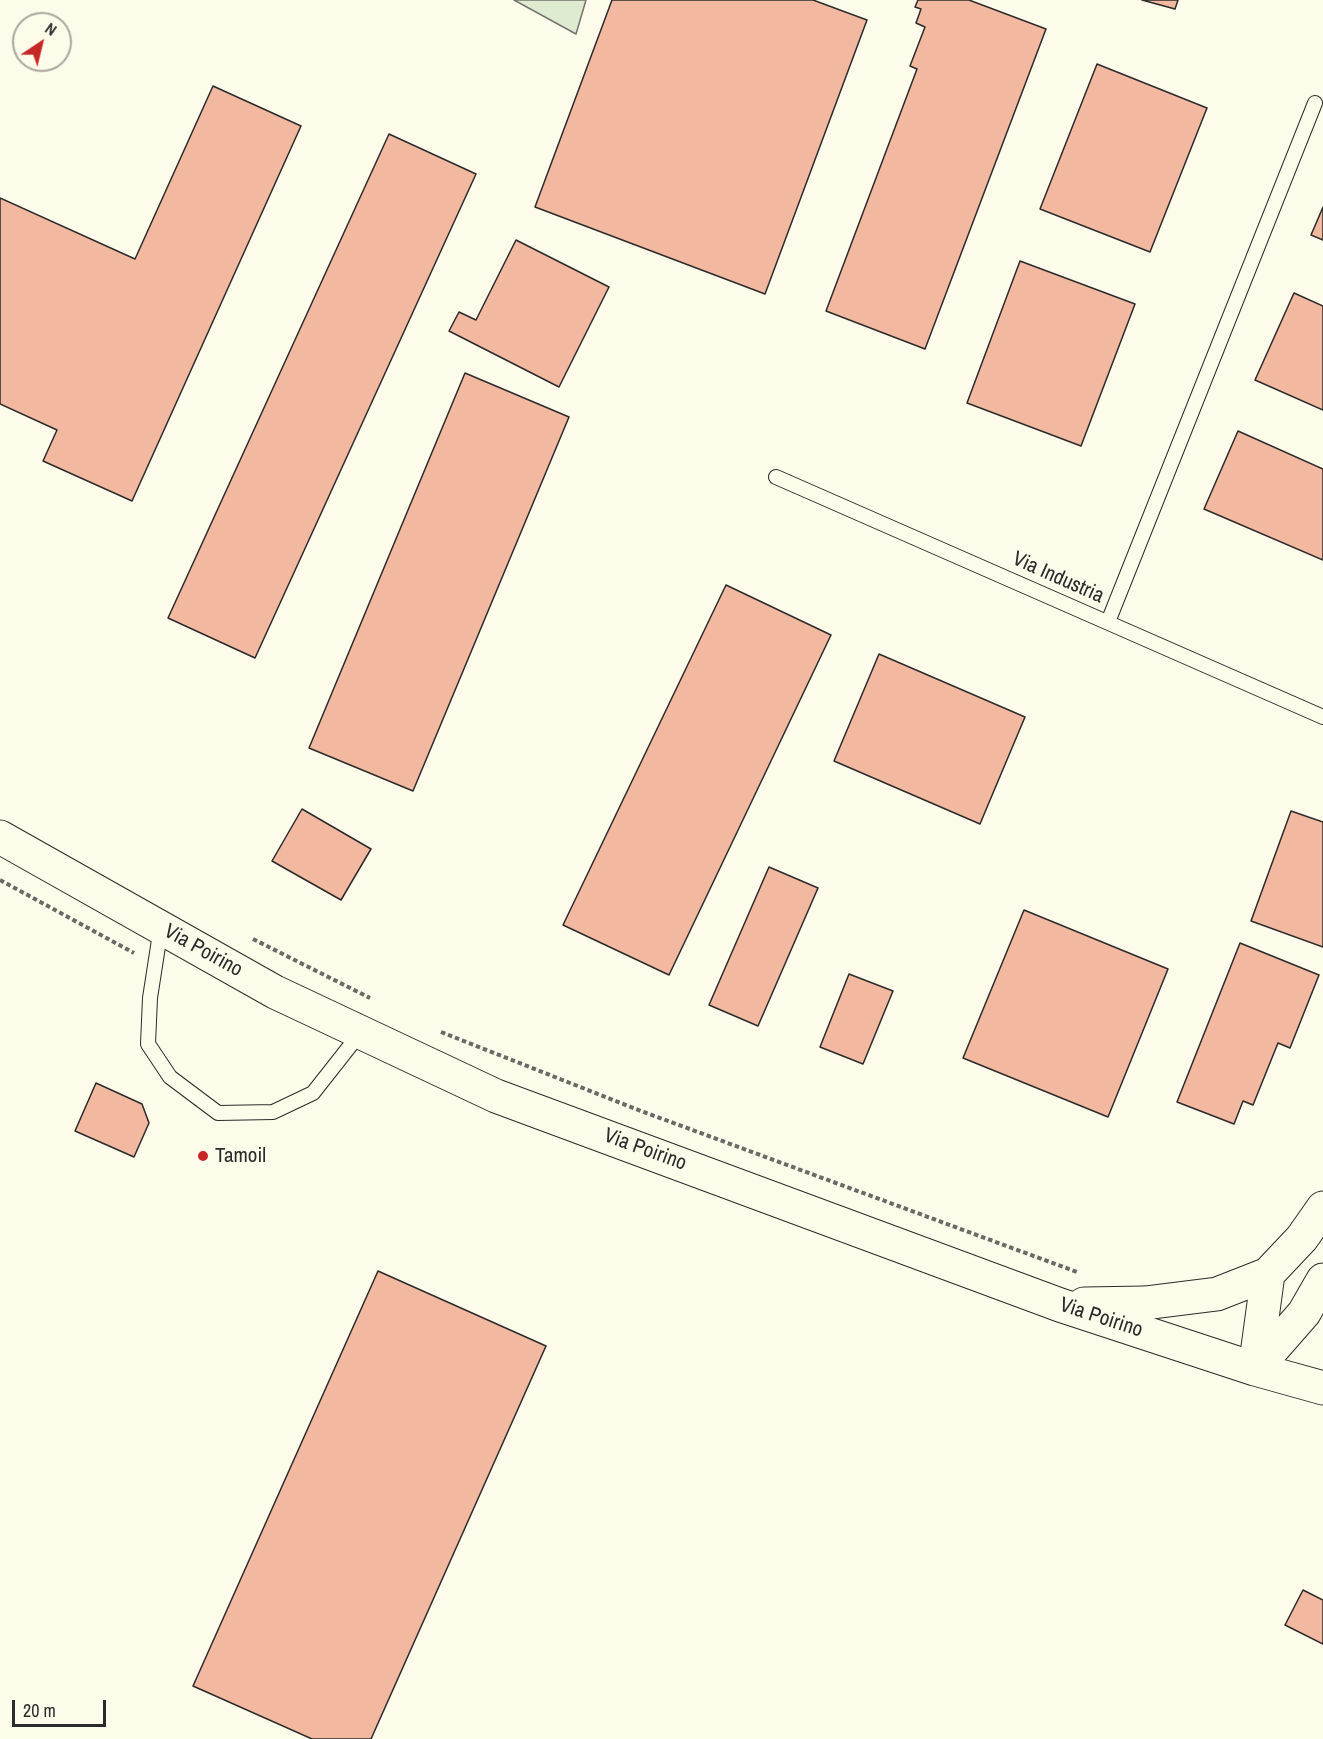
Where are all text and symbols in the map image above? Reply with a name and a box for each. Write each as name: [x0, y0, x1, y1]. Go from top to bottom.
north arrow: [12, 12, 72, 72]
text: N: [41, 17, 61, 41]
street label: Via Industria: [1008, 547, 1108, 609]
street label: Via Poirino: [159, 919, 247, 983]
street label: Via Poirino: [600, 1123, 690, 1177]
place label: Tamoil: [215, 1143, 266, 1169]
marker: Tamoil: [196, 1149, 210, 1163]
street label: Via Poirino: [1056, 1293, 1146, 1343]
scale bar: [15, 1688, 110, 1726]
text: 20 m: [23, 1698, 56, 1723]

